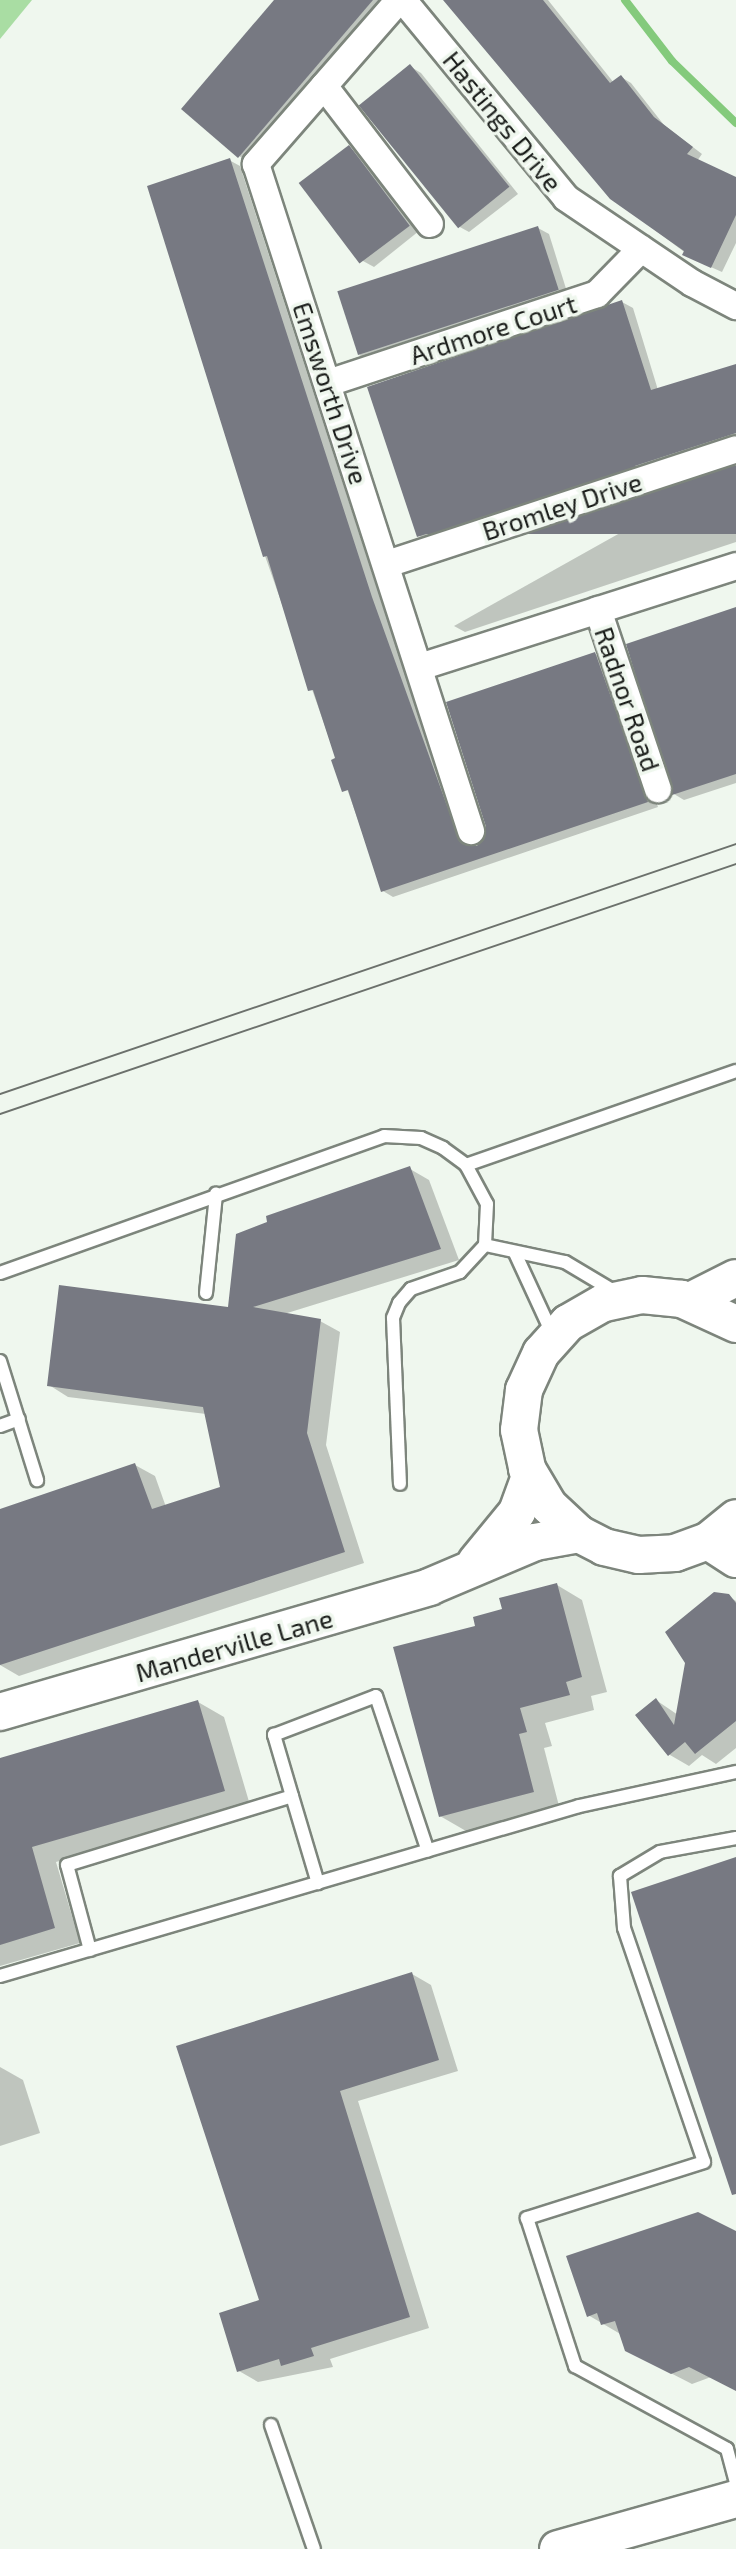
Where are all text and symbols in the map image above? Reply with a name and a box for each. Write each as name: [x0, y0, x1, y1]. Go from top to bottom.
street label: Hastings Drive: [437, 45, 569, 197]
street label: Ardmore Court: [406, 287, 580, 371]
street label: Emsworth Drive: [287, 298, 375, 488]
street label: Bromley Drive: [478, 465, 646, 547]
street label: Radnor Road: [589, 622, 667, 776]
street label: Manderville Lane: [132, 1602, 336, 1688]

